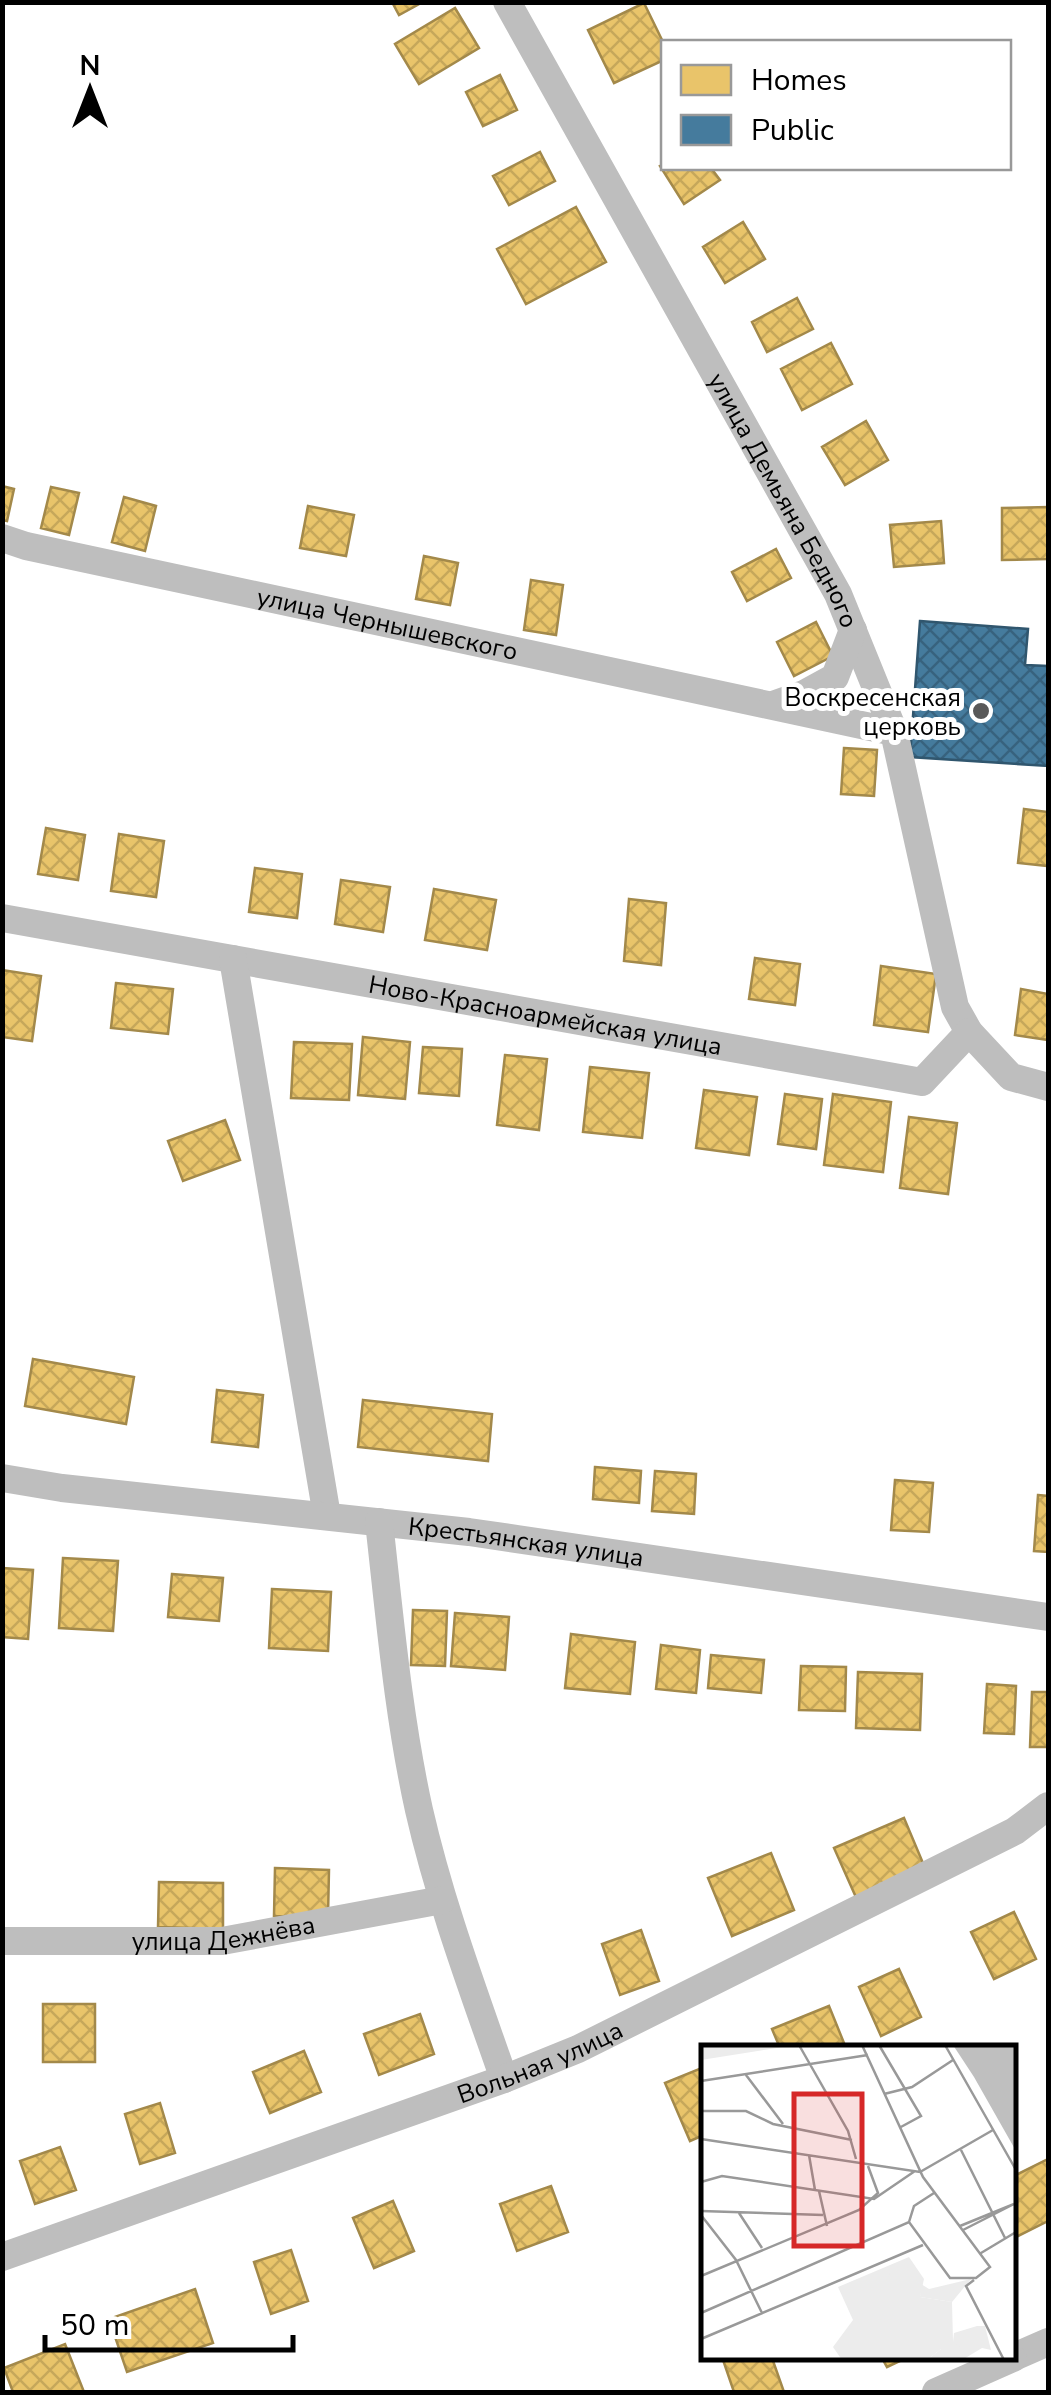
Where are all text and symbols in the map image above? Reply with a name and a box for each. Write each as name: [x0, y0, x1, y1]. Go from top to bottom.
north arrow: [40, 40, 140, 140]
legend: [661, 40, 1011, 170]
text: N: [80, 47, 100, 85]
text: Homes: [751, 60, 847, 101]
text: Public: [751, 110, 834, 151]
street label: улица Демьяна Бедного: [700, 367, 866, 633]
street label: улица Чернышевского: [254, 580, 521, 669]
place label: Воскресенская церковь: [785, 681, 961, 744]
marker: Воскресенская церковь: [970, 700, 992, 722]
street label: Ново-Красноармейская улица: [366, 968, 725, 1064]
street label: Крестьянская улица: [407, 1510, 646, 1575]
street label: улица Дежнёва: [132, 1908, 318, 1959]
street label: Вольная улица: [453, 2013, 629, 2112]
inset map: [701, 2045, 1016, 2360]
scale bar: [45, 2290, 292, 2352]
text: 50 m: [60, 2305, 129, 2346]

